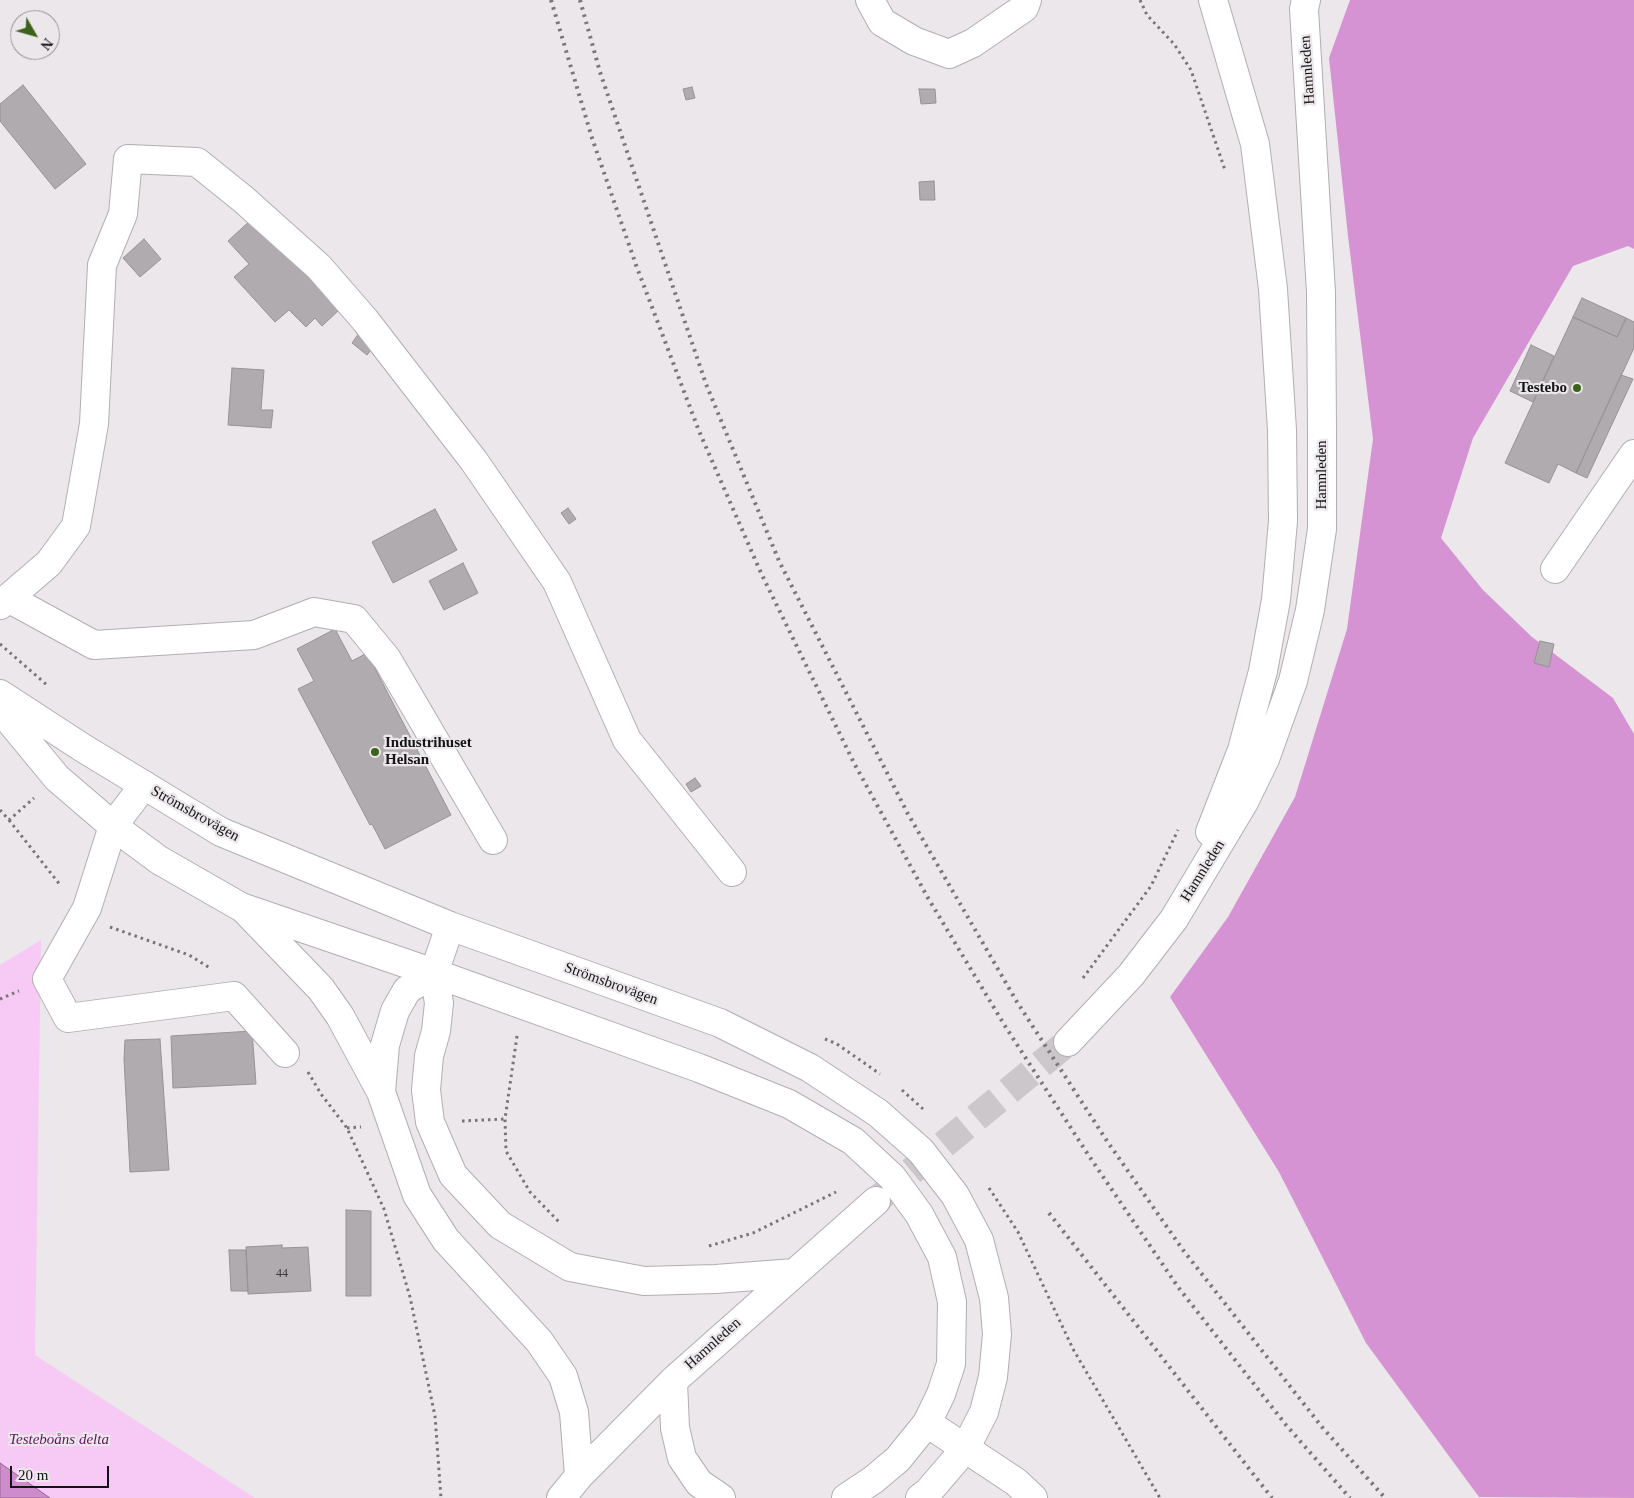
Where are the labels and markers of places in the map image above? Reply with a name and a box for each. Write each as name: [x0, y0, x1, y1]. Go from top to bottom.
place label: Testebo: [1518, 379, 1567, 397]
marker: Testebo: [1571, 382, 1583, 394]
place label: Industrihuset Helsan: [385, 734, 472, 769]
marker: Industrihuset Helsan: [369, 746, 381, 758]

